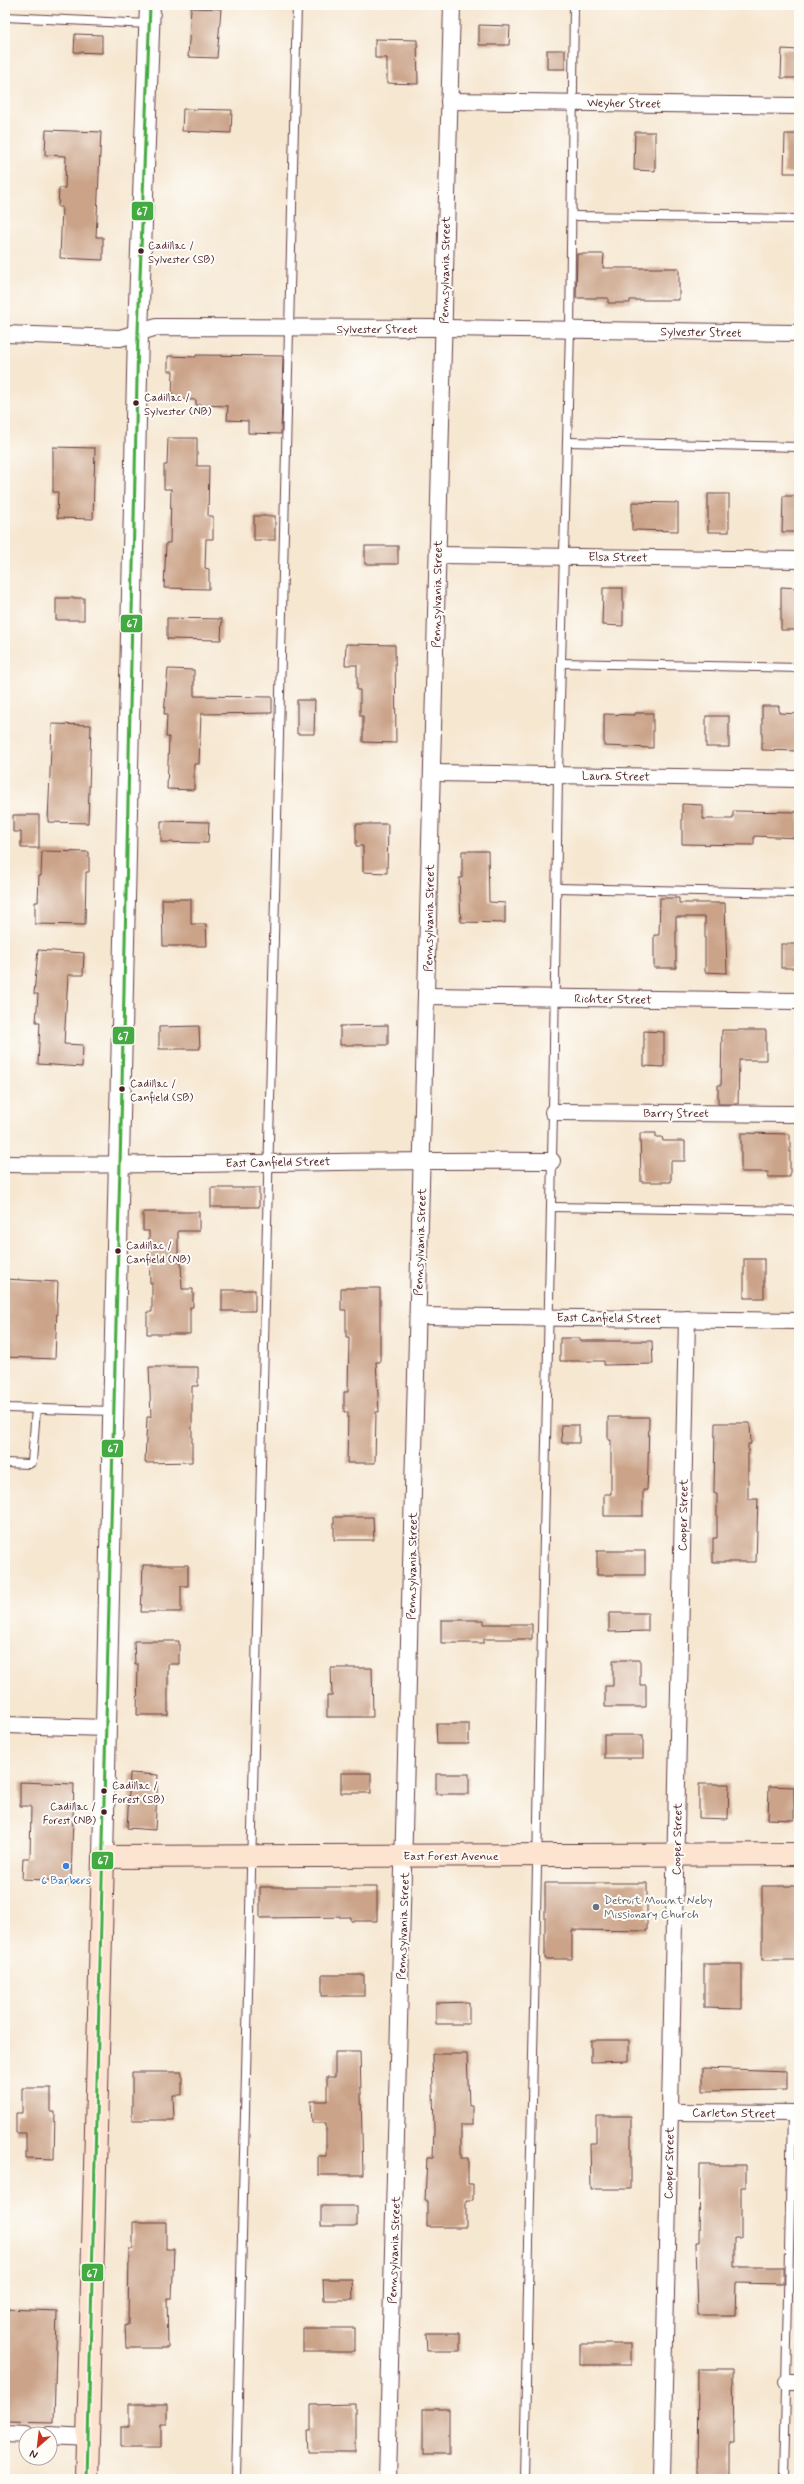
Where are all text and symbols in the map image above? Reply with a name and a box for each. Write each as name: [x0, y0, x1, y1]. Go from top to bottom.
street label: Weyher Street: [587, 95, 662, 113]
line badge: 67: [131, 201, 154, 221]
text: 67: [136, 205, 148, 219]
street label: Pennsylvania Street: [437, 216, 455, 324]
place label: Cadillac / Sylvester (SB): [148, 239, 214, 267]
marker: Cadillac / Sylvester (SB): [136, 246, 146, 256]
street label: Sylvester Street: [336, 322, 418, 338]
street label: Sylvester Street: [660, 324, 742, 342]
place label: Cadillac / Sylvester (NB): [144, 391, 212, 419]
marker: Cadillac / Sylvester (NB): [131, 398, 141, 408]
street label: Pennsylvania Street: [429, 540, 447, 648]
street label: Elsa Street: [588, 549, 648, 567]
line badge: 67: [120, 614, 143, 633]
text: 67: [126, 617, 138, 631]
street label: Laura Street: [582, 768, 651, 786]
street label: Pennsylvania Street: [421, 864, 439, 972]
street label: Richter Street: [574, 991, 652, 1009]
line badge: 67: [112, 1026, 135, 1045]
text: 67: [117, 1030, 129, 1044]
place label: Cadillac / Canfield (SB): [130, 1077, 193, 1105]
marker: Cadillac / Canfield (SB): [117, 1084, 127, 1094]
street label: Barry Street: [643, 1106, 709, 1122]
street label: East Canfield Street: [225, 1154, 331, 1172]
street label: Pennsylvania Street: [411, 1188, 431, 1296]
place label: Cadillac / Canfield (NB): [126, 1239, 190, 1267]
marker: Cadillac / Canfield (NB): [113, 1246, 123, 1256]
street label: East Canfield Street: [556, 1310, 662, 1328]
line badge: 67: [101, 1439, 124, 1458]
text: 67: [107, 1442, 119, 1456]
street label: Cooper Street: [675, 1479, 693, 1551]
street label: Pennsylvania Street: [404, 1512, 422, 1620]
place label: Cadillac / Forest (SB): [112, 1779, 164, 1807]
marker: Cadillac / Forest (SB): [99, 1786, 109, 1796]
place label: Cadillac / Forest (NB): [43, 1800, 96, 1828]
street label: Cooper Street: [669, 1803, 687, 1875]
marker: Cadillac / Forest (NB): [99, 1807, 109, 1817]
street label: East Forest Avenue: [403, 1849, 499, 1865]
line badge: 67: [91, 1851, 114, 1870]
text: 67: [97, 1854, 109, 1868]
marker: 6 Barbers: [61, 1861, 71, 1871]
street label: Pennsylvania Street: [394, 1872, 414, 1980]
place label: 6 Barbers: [41, 1873, 91, 1889]
place label: Detroit Mount Neby Missionary Church: [604, 1893, 713, 1923]
marker: Detroit Mount Neby Missionary Church: [591, 1902, 601, 1912]
street label: Carleton Street: [692, 2105, 776, 2123]
street label: Cooper Street: [661, 2127, 679, 2199]
street label: Pennsylvania Street: [385, 2196, 405, 2304]
line badge: 67: [81, 2263, 104, 2282]
text: 67: [86, 2267, 98, 2281]
north arrow: [18, 2426, 58, 2466]
text: N: [27, 2446, 40, 2462]

